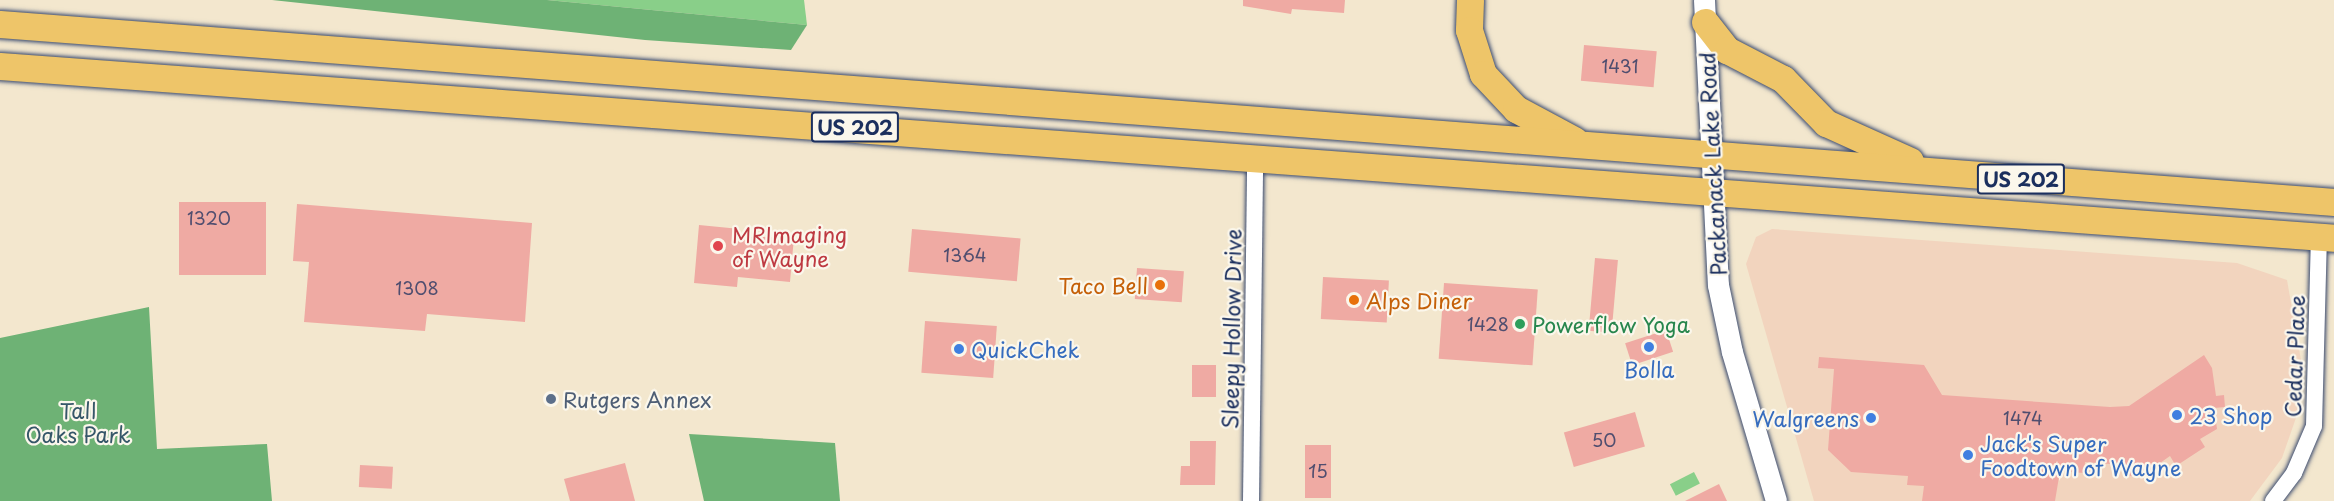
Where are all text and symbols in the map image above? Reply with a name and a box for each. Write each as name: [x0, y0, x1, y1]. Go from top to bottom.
street label: Packanack Lake Road: [1694, 52, 1730, 276]
house number: 1431: [1602, 55, 1638, 77]
road number: US 202: [810, 110, 900, 144]
road number: US 202: [1976, 162, 2066, 196]
house number: 1320: [187, 207, 231, 229]
place label: MRImaging of Wayne: [732, 221, 847, 271]
street label: Sleepy Hollow Drive: [1217, 228, 1245, 430]
marker: MRImaging of Wayne: [709, 237, 727, 255]
house number: 1364: [943, 244, 987, 266]
place label: Taco Bell: [1056, 272, 1148, 298]
house number: 1308: [395, 277, 439, 299]
marker: Taco Bell: [1153, 278, 1167, 292]
place label: Alps Diner: [1366, 287, 1474, 313]
marker: Alps Diner: [1347, 293, 1361, 307]
street label: Cedar Place: [2279, 295, 2309, 417]
place label: Powerflow Yoga: [1532, 311, 1689, 337]
house number: 1428: [1467, 313, 1509, 335]
marker: Powerflow Yoga: [1513, 317, 1527, 331]
place label: QuickChek: [971, 336, 1079, 362]
marker: Bolla: [1642, 340, 1656, 354]
marker: QuickChek: [952, 342, 966, 356]
place label: Bolla: [1624, 356, 1674, 382]
place label: Rutgers Annex: [563, 386, 712, 412]
marker: Rutgers Annex: [544, 392, 558, 406]
park label: Tall Oaks Park: [25, 397, 131, 447]
place label: 23 Shop: [2189, 402, 2274, 428]
place label: Walgreens: [1752, 405, 1859, 431]
house number: 1474: [2003, 407, 2043, 429]
marker: 23 Shop: [2170, 408, 2184, 422]
marker: Walgreens: [1864, 411, 1878, 425]
house number: 50: [1592, 429, 1616, 451]
place label: Jack's Super Foodtown of Wayne: [1980, 430, 2181, 480]
marker: Jack's Super Foodtown of Wayne: [1961, 448, 1975, 462]
house number: 15: [1308, 460, 1328, 482]

